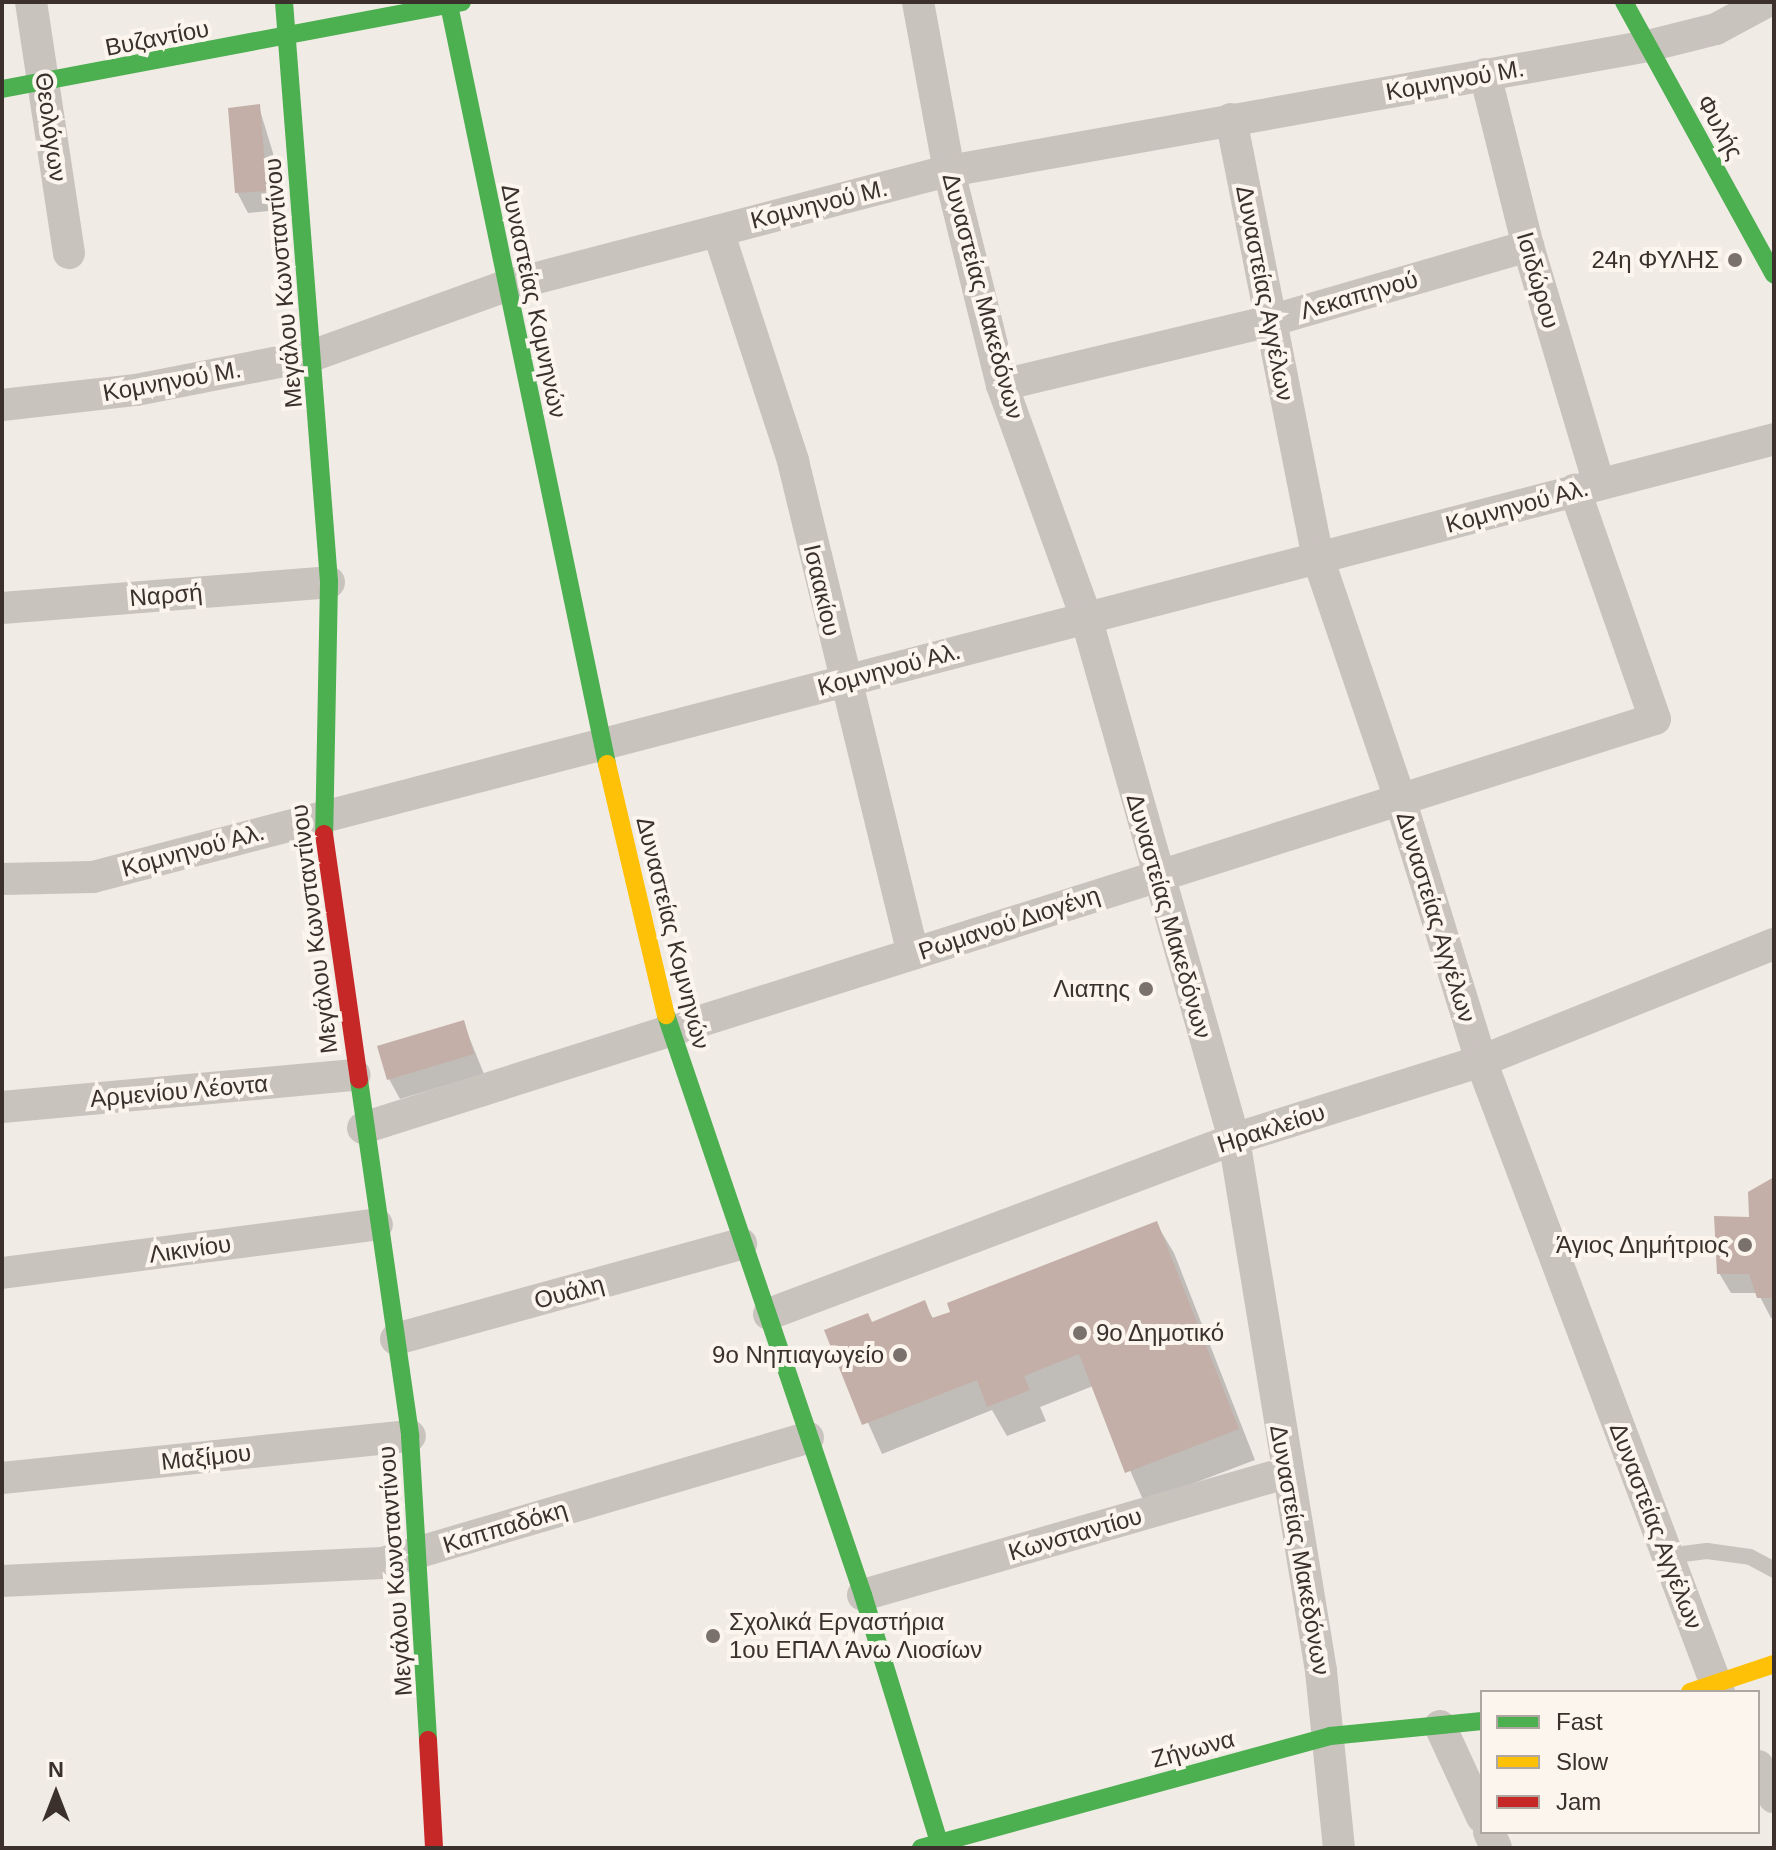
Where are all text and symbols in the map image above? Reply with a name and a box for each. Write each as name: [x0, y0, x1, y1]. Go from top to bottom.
street label: Βυζαντίου: [103, 14, 211, 62]
street label: Κομνηνού Μ.: [1384, 54, 1526, 106]
street label: Θεολόγων: [29, 71, 73, 183]
street label: Φυλής: [1691, 90, 1749, 164]
street label: Μεγάλου Κωνσταντίνου: [258, 157, 308, 409]
street label: Δυναστείας Μακεδόνων: [936, 170, 1030, 422]
street label: Κομνηνού Μ.: [748, 173, 890, 235]
street label: Δυναστείας Κομνηνών: [495, 181, 573, 421]
street label: Δυναστείας Αγγέλων: [1230, 182, 1300, 404]
street label: Ισιδώρου: [1511, 228, 1565, 332]
place label: 24η ΦΥΛΗΣ: [1591, 246, 1719, 274]
marker: 24η ΦΥΛΗΣ: [1726, 251, 1744, 269]
street label: Λεκαπηνού: [1297, 265, 1421, 325]
street label: Κομνηνού Μ.: [101, 355, 243, 407]
street label: Κομνηνού Αλ.: [1442, 473, 1592, 539]
street label: Ισαακίου: [798, 541, 846, 639]
street label: Ναρσή: [128, 577, 204, 613]
street label: Κομνηνού Αλ.: [814, 636, 964, 702]
street label: Δυναστείας Μακεδόνων: [1120, 790, 1218, 1042]
street label: Μεγάλου Κωνσταντίνου: [284, 803, 344, 1055]
street label: Δυναστείας Αγγέλων: [1390, 808, 1482, 1026]
street label: Δυναστείας Κομνηνών: [630, 814, 716, 1052]
street label: Κομνηνού Αλ.: [118, 817, 268, 883]
street label: Ρωμανού Διογένη: [914, 880, 1104, 966]
place label: Λιαπης: [1053, 975, 1130, 1003]
marker: Λιαπης: [1137, 980, 1155, 998]
street label: Αρμενίου Λέοντα: [88, 1069, 270, 1113]
street label: Ηρακλείου: [1214, 1097, 1328, 1159]
street label: Λικινίου: [147, 1229, 233, 1269]
place label: Άγιος Δημήτριος: [1555, 1231, 1729, 1259]
marker: Άγιος Δημήτριος: [1736, 1236, 1754, 1254]
street label: Ουάλη: [531, 1269, 607, 1315]
place label: 9ο Δημοτικό: [1096, 1319, 1225, 1347]
marker: 9ο Δημοτικό: [1071, 1324, 1089, 1342]
place label: 9ο Νηπιαγωγείο: [712, 1341, 884, 1369]
marker: 9ο Νηπιαγωγείο: [891, 1346, 909, 1364]
street label: Δυναστείας Αγγέλων: [1603, 1418, 1709, 1634]
street label: Δυναστείας Μακεδόνων: [1264, 1423, 1336, 1677]
street label: Μαξίμου: [160, 1438, 252, 1476]
street label: Μεγάλου Κωνσταντίνου: [372, 1445, 418, 1697]
street label: Καππαδόκη: [439, 1494, 571, 1560]
street label: Κωνσταντίου: [1005, 1501, 1145, 1567]
place label: Σχολικά Εργαστήρια 1ου ΕΠΑΛ Άνω Λιοσίων: [729, 1608, 986, 1664]
marker: Σχολικά Εργαστήρια 1ου ΕΠΑΛ Άνω Λιοσίων: [704, 1627, 722, 1645]
legend: [1480, 1690, 1760, 1834]
text: Fast: [1556, 1708, 1603, 1735]
street label: Ζήνωνα: [1148, 1724, 1238, 1774]
text: Slow: [1556, 1748, 1608, 1775]
north arrow: [16, 1754, 96, 1834]
text: N: [48, 1757, 64, 1782]
text: Jam: [1556, 1788, 1601, 1815]

